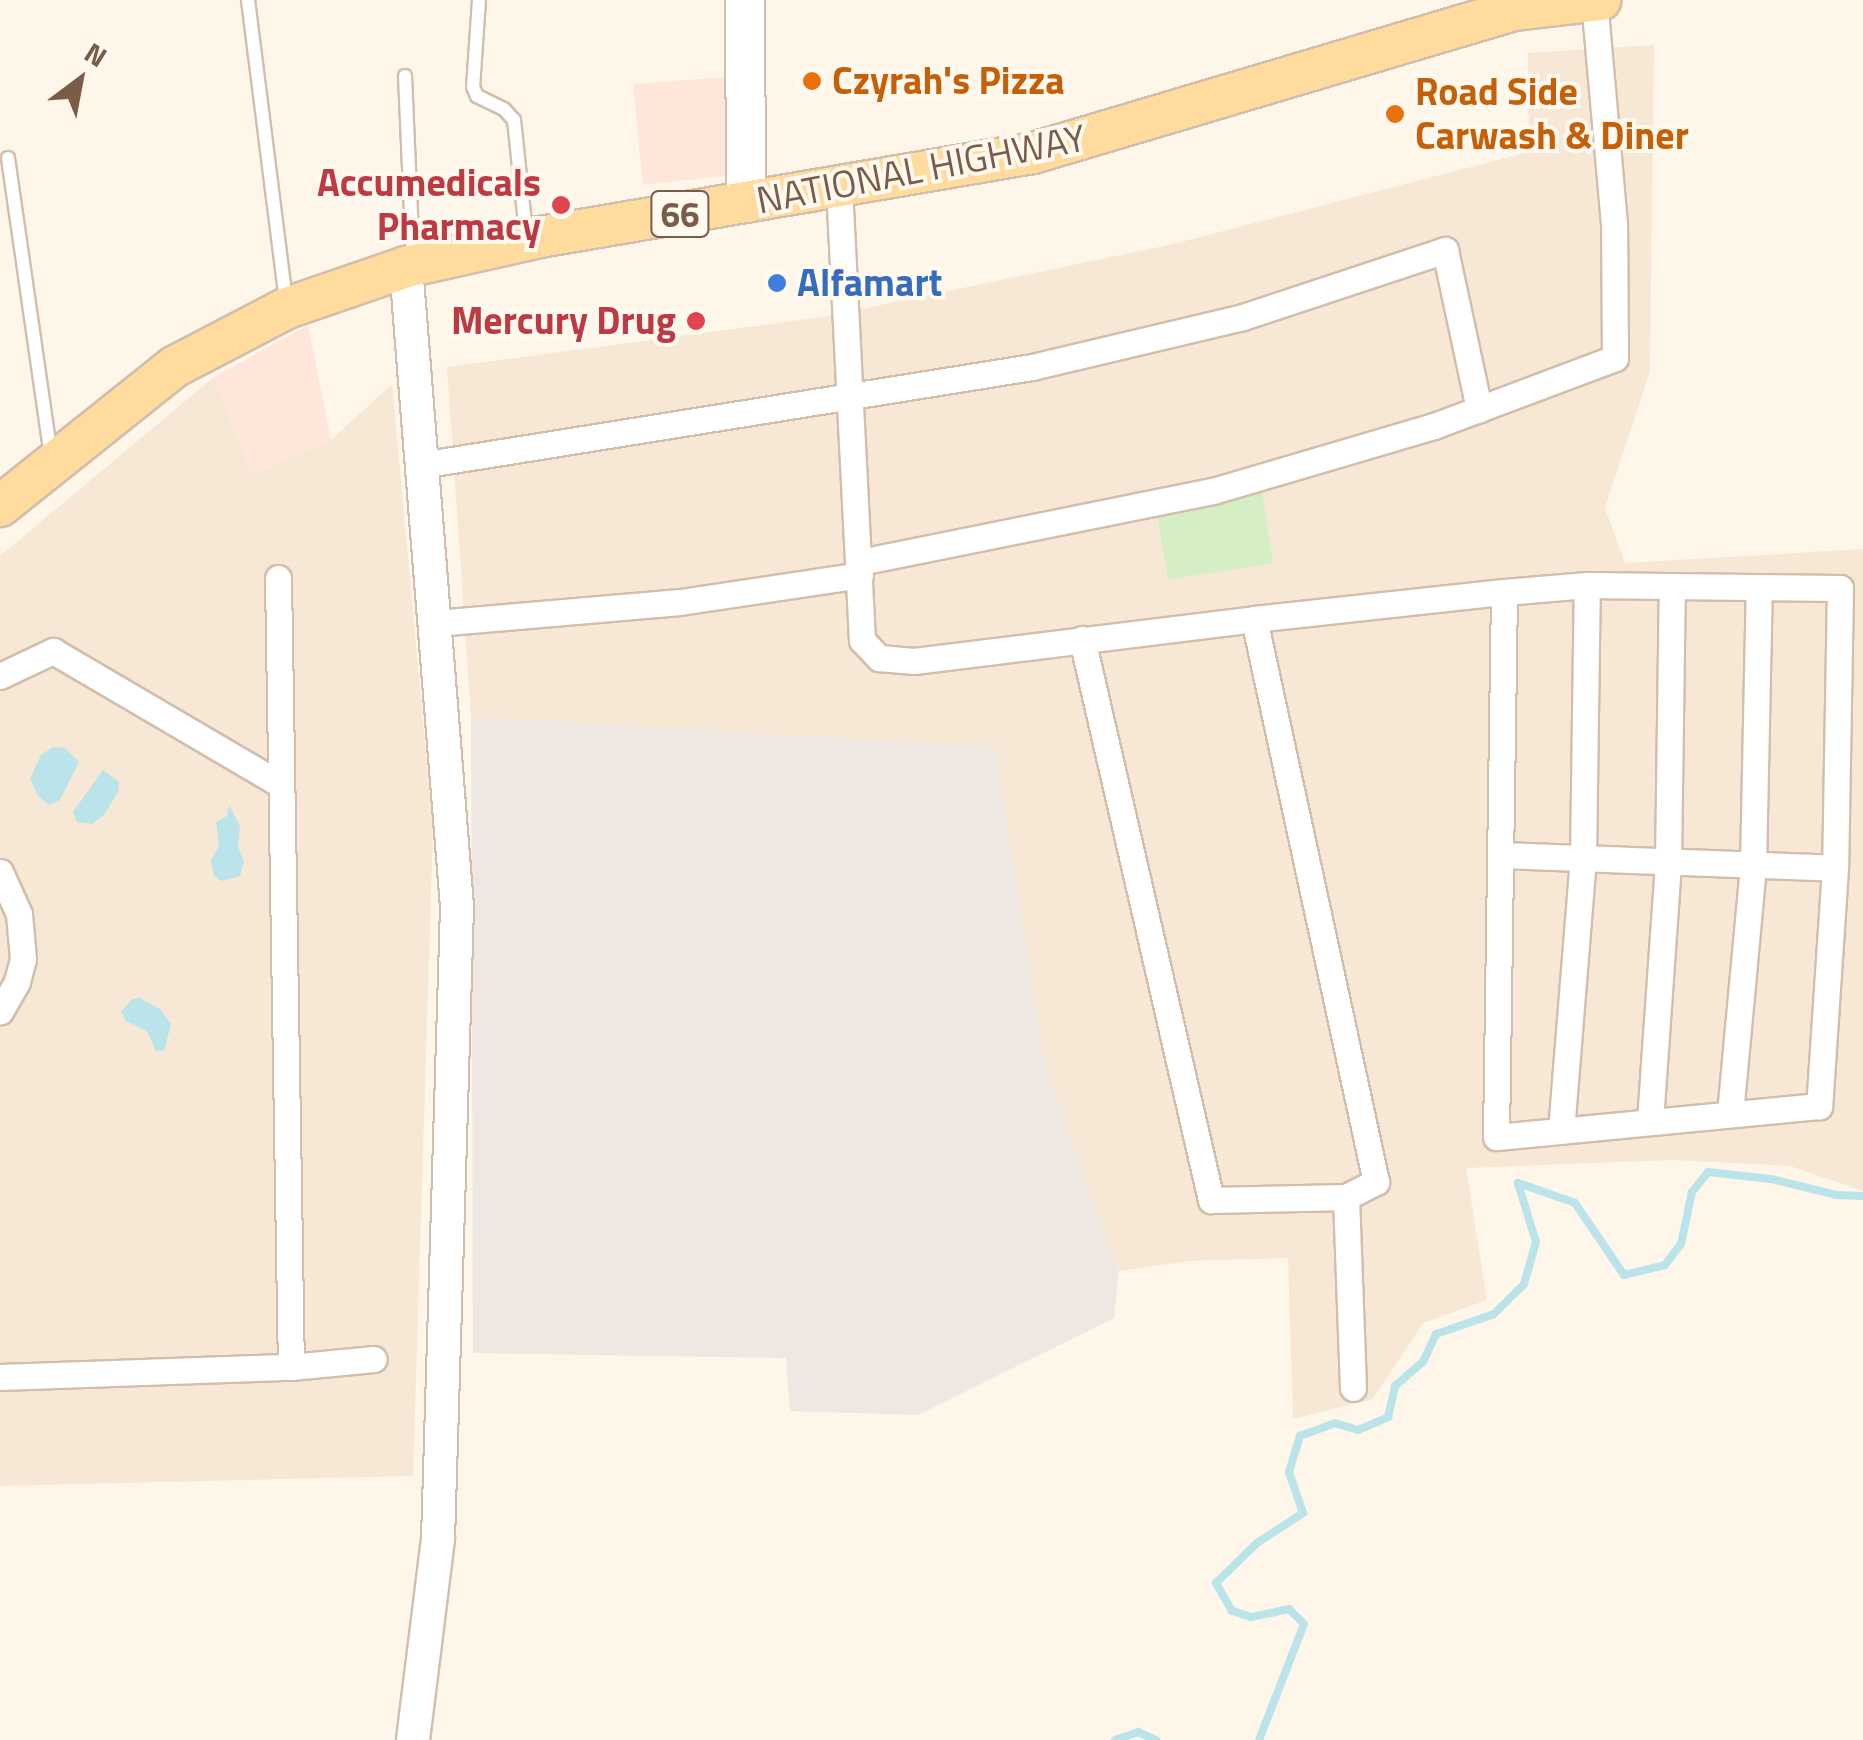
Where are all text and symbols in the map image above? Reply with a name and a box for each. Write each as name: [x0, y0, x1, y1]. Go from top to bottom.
north arrow: [30, 30, 130, 130]
text: N: [77, 31, 116, 78]
place label: Czyrah's Pizza: [832, 58, 1065, 104]
place label: Road Side Carwash & Diner: [1415, 69, 1689, 158]
marker: Czyrah's Pizza: [801, 70, 823, 92]
marker: Road Side Carwash & Diner: [1384, 103, 1406, 125]
street label: NATIONAL HIGHWAY: [753, 115, 1089, 223]
place label: Accumedicals Pharmacy: [317, 160, 541, 250]
road number: 66: [650, 184, 710, 244]
marker: Accumedicals Pharmacy: [550, 194, 572, 216]
place label: Alfamart: [797, 260, 942, 306]
marker: Alfamart: [766, 272, 788, 294]
place label: Mercury Drug: [451, 298, 676, 344]
marker: Mercury Drug: [685, 310, 707, 332]

